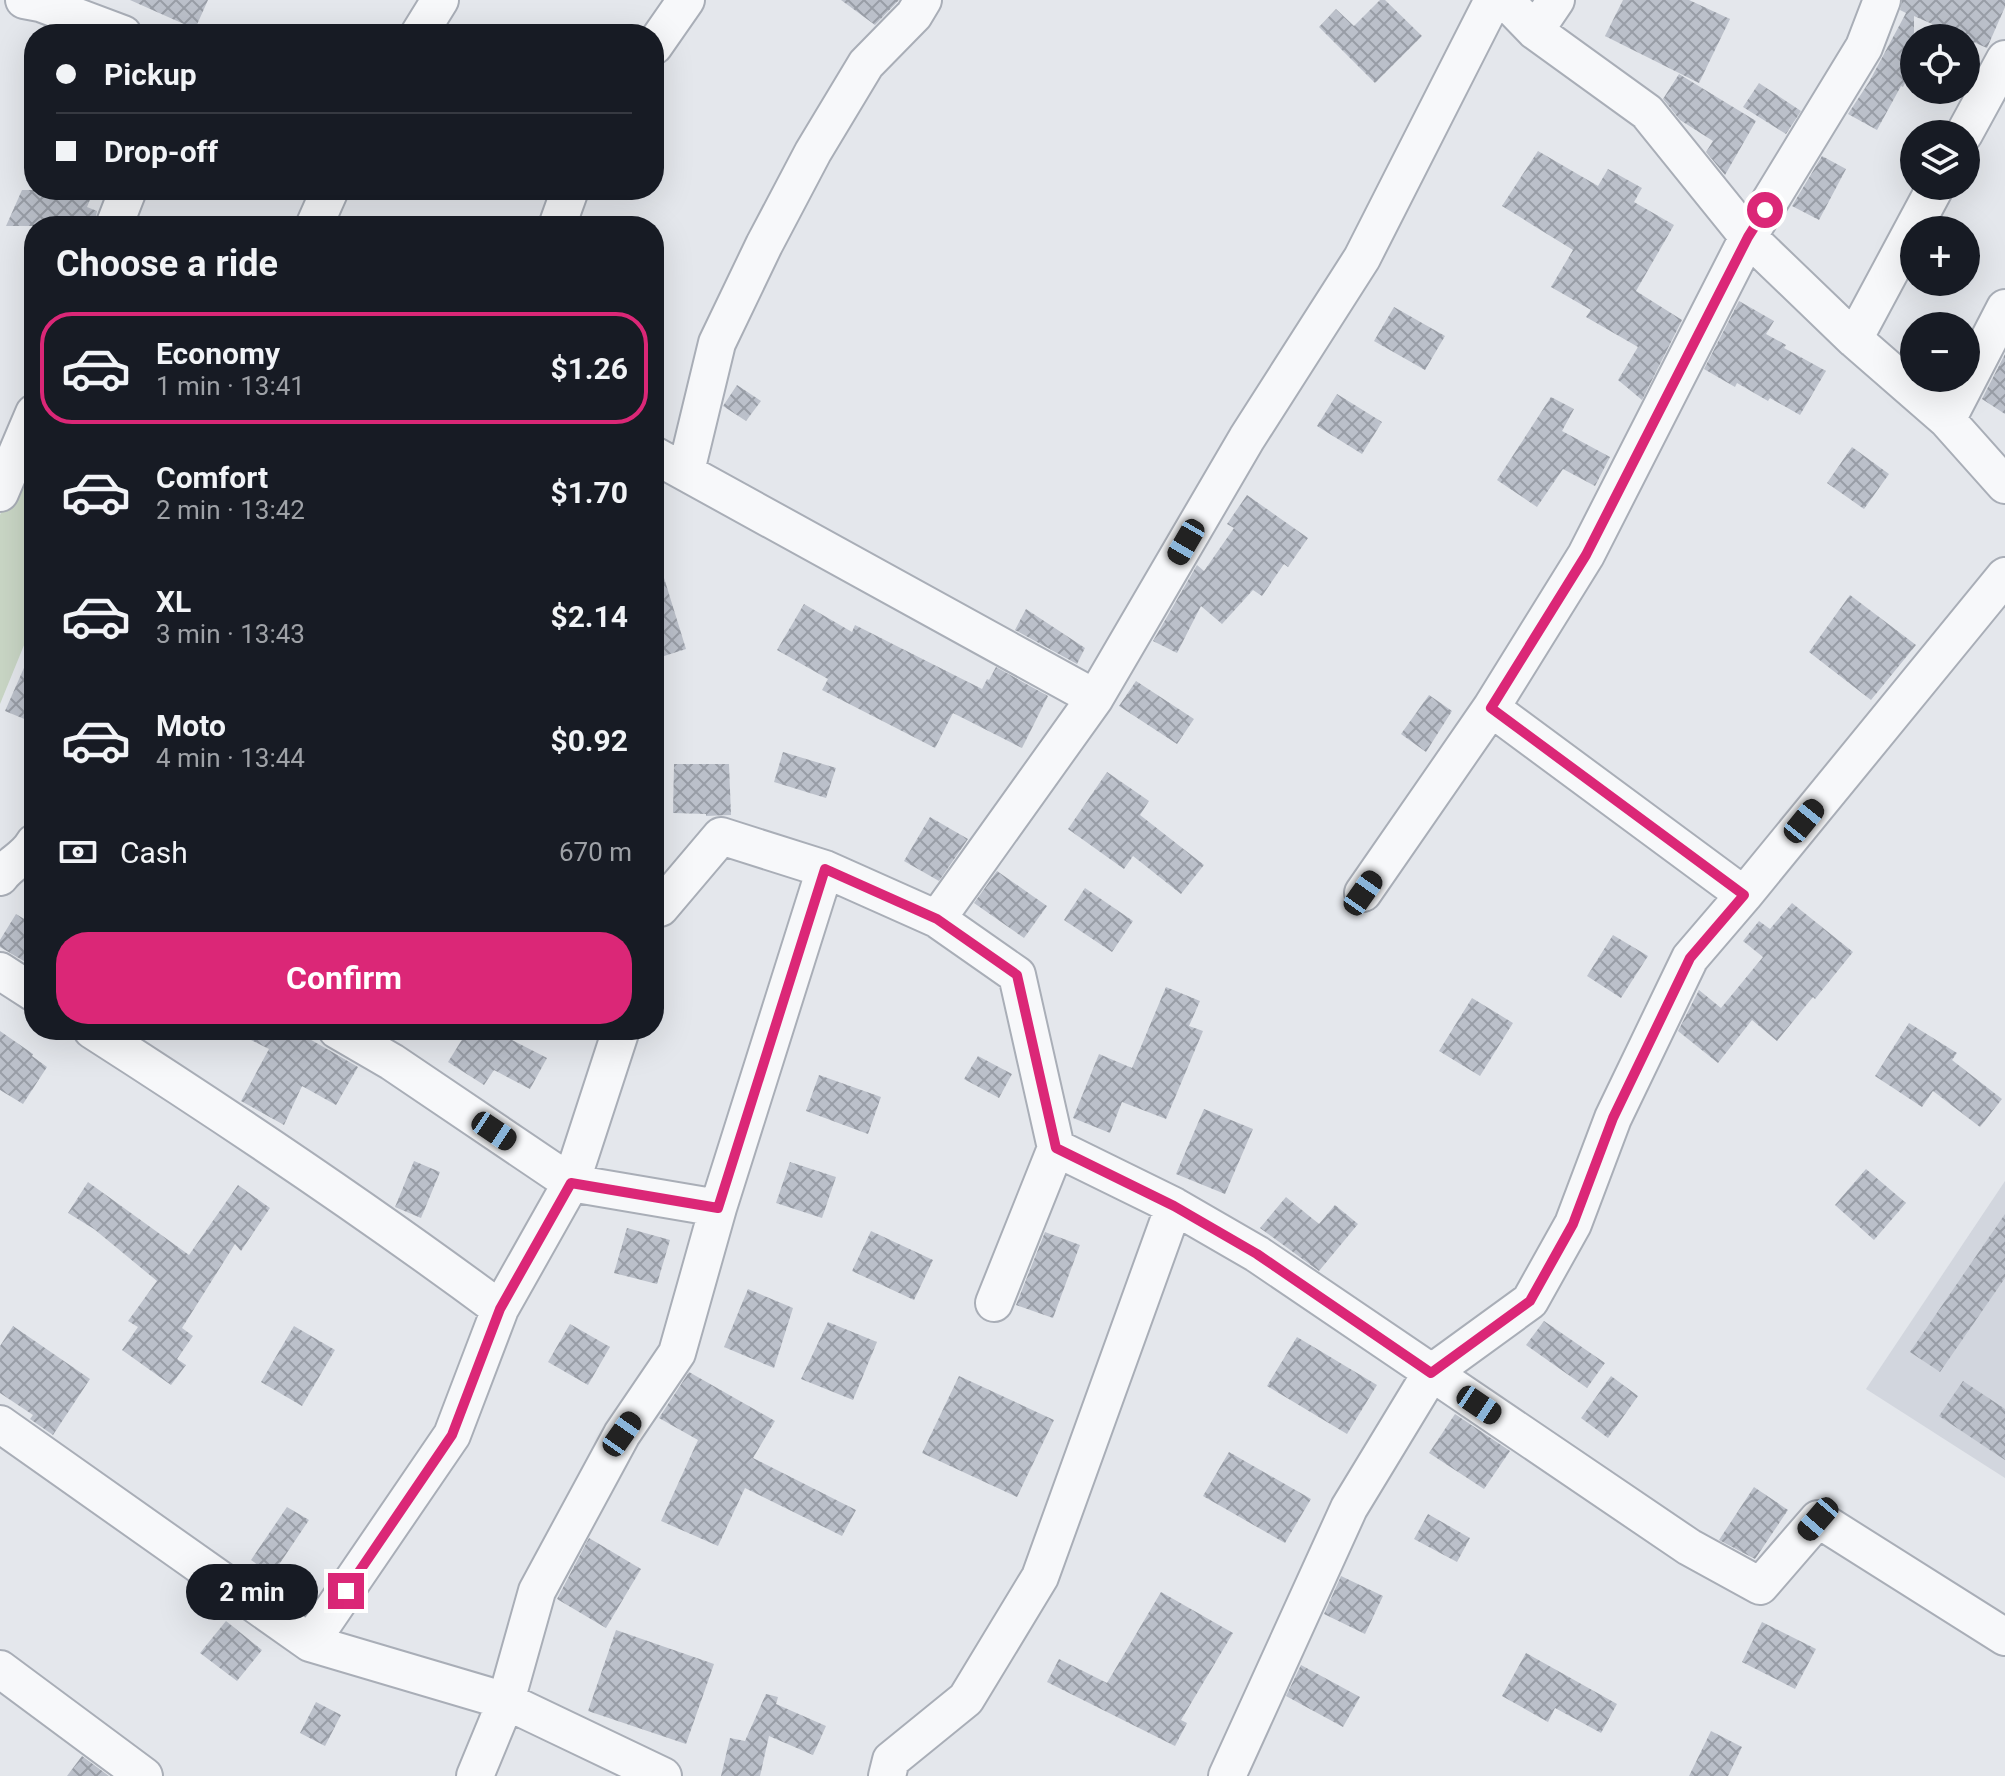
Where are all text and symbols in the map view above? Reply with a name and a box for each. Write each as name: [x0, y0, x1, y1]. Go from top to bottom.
map controls: [1900, 24, 1980, 392]
button: locate: [1900, 24, 1980, 104]
text: Pickup: [104, 57, 197, 92]
button: layers: [1900, 120, 1980, 200]
text: Drop-off: [104, 134, 218, 169]
route start: [1747, 192, 1783, 228]
button: +: [1900, 216, 1980, 296]
text: Choose a ride: [56, 243, 278, 285]
button: −: [1900, 312, 1980, 392]
icon: car: [60, 332, 132, 404]
text: Economy: [156, 336, 280, 371]
text: $1.26: [550, 351, 628, 386]
text: 1 min · 13:41: [156, 371, 305, 401]
icon: car: [60, 456, 132, 528]
text: Comfort: [156, 460, 268, 495]
text: $1.70: [550, 475, 628, 510]
text: 2 min · 13:42: [156, 495, 305, 525]
car: [1164, 515, 1208, 569]
icon: car: [60, 580, 132, 652]
text: XL: [156, 584, 191, 619]
text: $2.14: [550, 599, 628, 634]
text: 3 min · 13:43: [156, 619, 305, 649]
icon: car: [60, 704, 132, 776]
text: Moto: [156, 708, 226, 743]
text: $0.92: [550, 723, 628, 758]
text: 4 min · 13:44: [156, 743, 305, 773]
car: [1780, 795, 1828, 847]
icon: cash: [56, 830, 100, 874]
text: Cash: [120, 835, 188, 870]
text: 670 m: [559, 837, 632, 867]
car: [1339, 866, 1387, 920]
button: Confirm: [56, 932, 632, 1024]
car: [467, 1108, 521, 1154]
car: [1452, 1382, 1506, 1428]
car: [598, 1407, 646, 1461]
car: [1793, 1493, 1843, 1545]
callout: 2 min: [186, 1563, 318, 1619]
route end: [328, 1573, 364, 1609]
text: 2 min: [219, 1577, 285, 1607]

